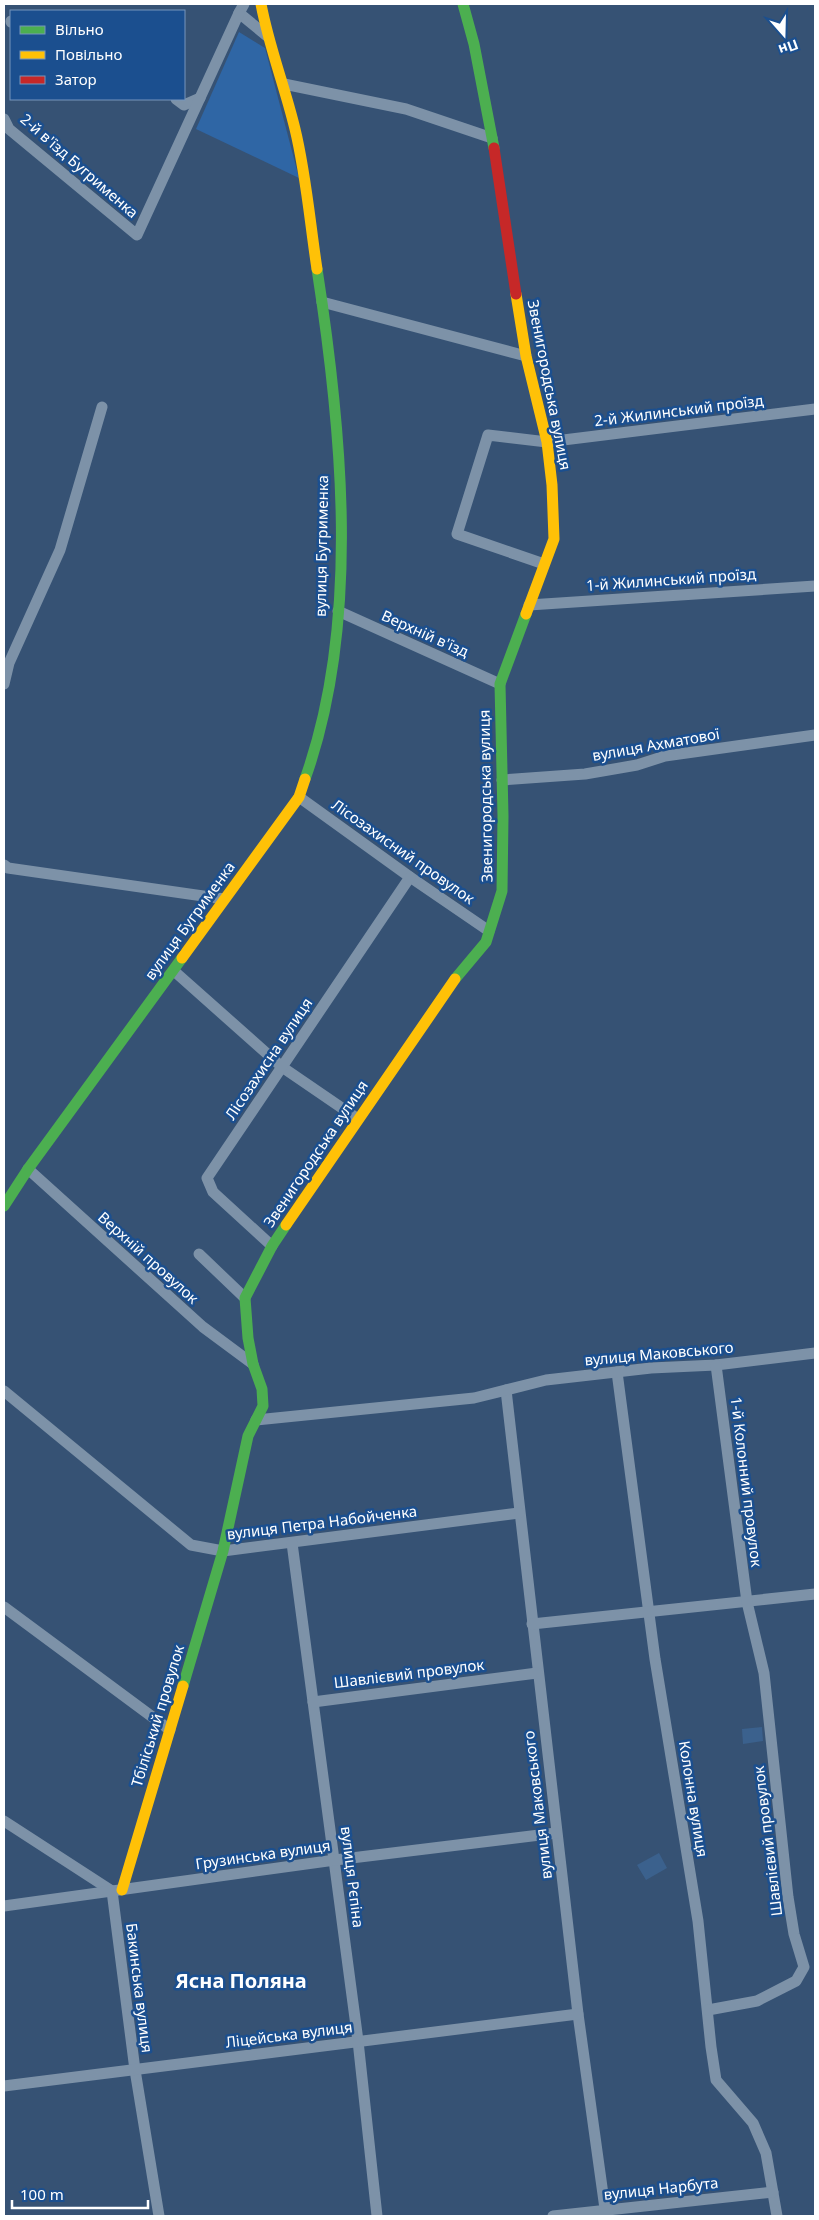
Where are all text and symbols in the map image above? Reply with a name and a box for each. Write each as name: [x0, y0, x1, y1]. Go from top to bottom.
legend: [10, 10, 185, 100]
north arrow: [759, 10, 809, 60]
text: Вільно: [55, 19, 104, 39]
text: Пн: [776, 35, 801, 60]
text: Повільно: [55, 44, 122, 64]
text: Затор: [55, 69, 97, 89]
street label: 2-й в'їзд Бугрименка: [17, 109, 143, 222]
street label: Звенигородська вулиця: [524, 298, 576, 472]
street label: 2-й Жилинський проїзд: [593, 390, 765, 430]
street label: вулиця Бугрименка: [310, 475, 332, 617]
street label: 1-й Жилинський проїзд: [585, 563, 757, 595]
street label: Верхній в'їзд: [379, 605, 472, 661]
street label: Звенигородська вулиця: [473, 709, 497, 883]
street label: вулиця Ахматової: [591, 723, 721, 765]
street label: Лісозахисний провулок: [328, 794, 479, 908]
street label: вулиця Бугрименка: [139, 857, 239, 984]
street label: Лісозахисна вулиця: [220, 994, 316, 1123]
street label: Звенигородська вулиця: [259, 1076, 372, 1231]
street label: Верхній провулок: [94, 1207, 203, 1308]
street label: вулиця Маковського: [584, 1337, 734, 1369]
street label: 1-й Колонний провулок: [727, 1396, 767, 1568]
street label: вулиця Петра Набойченка: [226, 1500, 418, 1544]
street label: Тбіліський провулок: [126, 1642, 188, 1789]
street label: Шавлієвий провулок: [333, 1654, 485, 1692]
street label: вулиця Маковського: [518, 1730, 556, 1881]
street label: Колонна вулиця: [675, 1739, 713, 1858]
street label: Шавлієвий провулок: [748, 1765, 786, 1917]
street label: вулиця Рєпіна: [337, 1825, 369, 1929]
street label: Грузинська вулиця: [194, 1835, 332, 1873]
street label: Бакинська вулиця: [122, 1922, 158, 2054]
district label: Ясна Поляна: [175, 1967, 307, 1994]
street label: Ліцейська вулиця: [224, 2016, 353, 2052]
street label: вулиця Нарбута: [603, 2172, 719, 2204]
scale bar: [12, 2178, 149, 2210]
text: 100 m: [20, 2184, 64, 2204]

